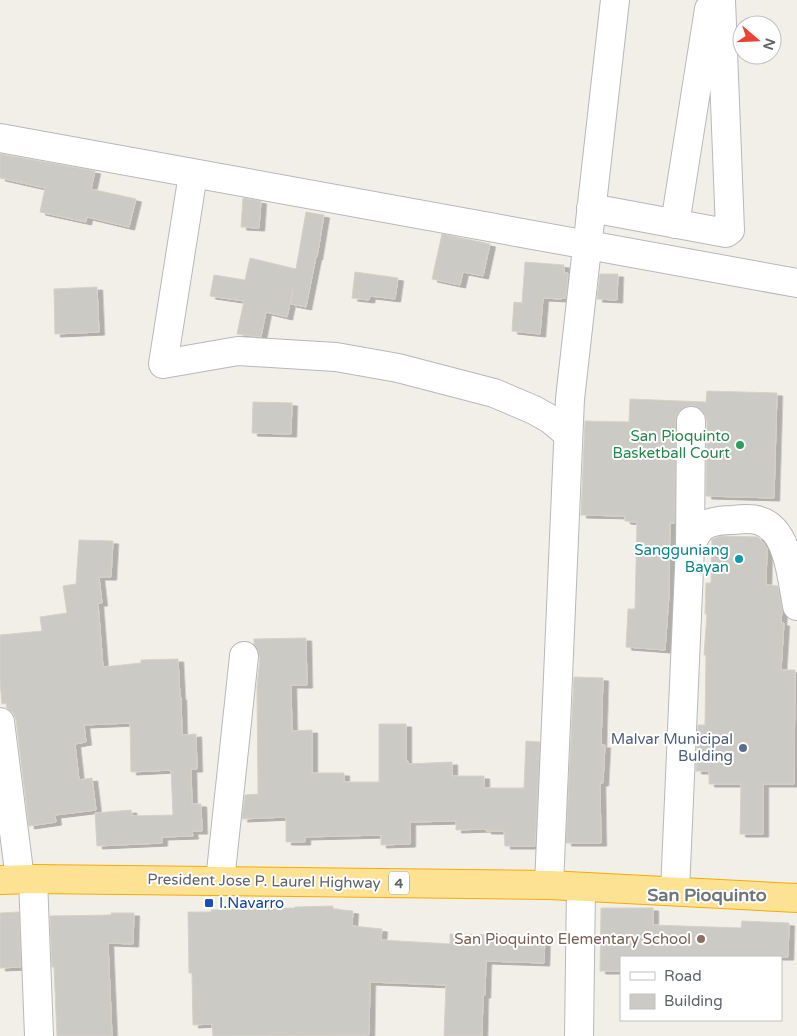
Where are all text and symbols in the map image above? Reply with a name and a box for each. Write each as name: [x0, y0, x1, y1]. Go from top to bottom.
north arrow: [732, 15, 782, 65]
text: N: [759, 36, 779, 52]
place label: San Pioquinto Basketball Court: [613, 427, 730, 462]
marker: San Pioquinto Basketball Court: [734, 439, 746, 451]
place label: Sangguniang Bayan: [634, 541, 729, 576]
marker: Sangguniang Bayan: [733, 553, 745, 565]
place label: Malvar Municipal Bulding: [611, 730, 733, 765]
marker: Malvar Municipal Bulding: [737, 742, 749, 754]
street label: President Jose P. Laurel Highway: [147, 870, 381, 892]
road number: 4: [389, 871, 409, 894]
district label: San Pioquinto: [647, 884, 767, 906]
place label: I.Navarro: [219, 894, 284, 912]
marker: I.Navarro: [203, 897, 215, 909]
place label: San Pioquinto Elementary School: [454, 930, 691, 948]
marker: San Pioquinto Elementary School: [695, 933, 707, 945]
legend: [620, 956, 782, 1021]
text: Road: [664, 967, 702, 985]
text: Building: [664, 992, 723, 1010]

